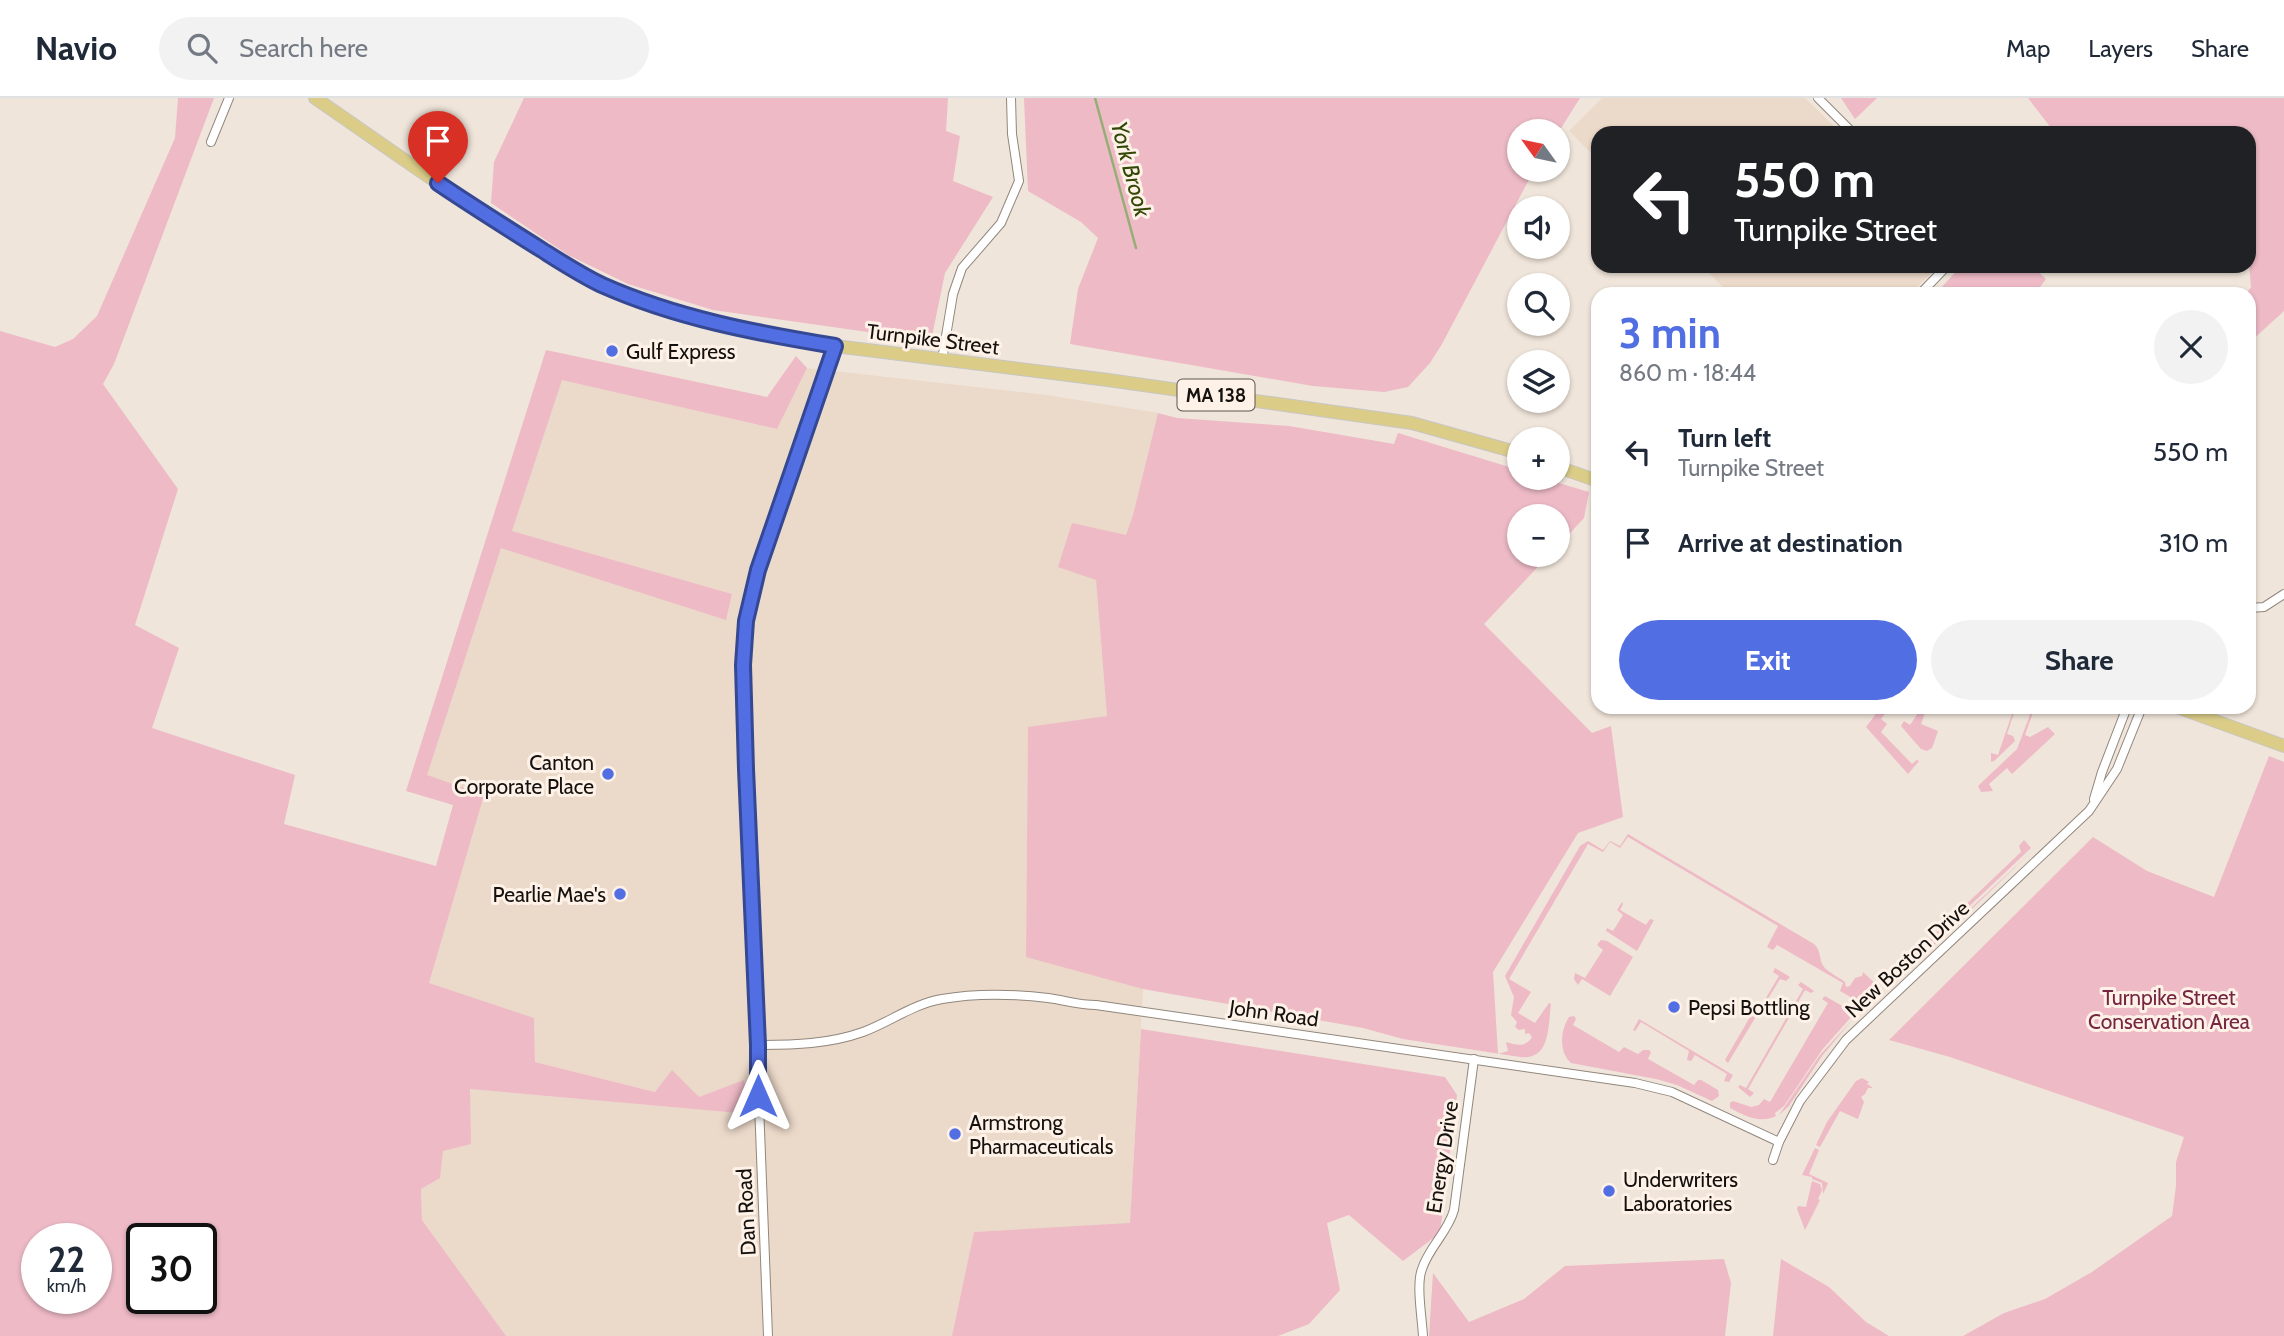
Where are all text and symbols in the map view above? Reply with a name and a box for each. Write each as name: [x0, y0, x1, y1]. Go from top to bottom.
search box: [159, 17, 649, 80]
text: Navio: [35, 28, 117, 68]
icon: search: [183, 29, 221, 67]
text: Search here: [239, 32, 368, 64]
text: Map: [2006, 34, 2050, 63]
text: Layers: [2088, 34, 2153, 63]
text: Share: [2191, 34, 2249, 63]
pin: [408, 111, 468, 183]
water label: York Brook: [1105, 118, 1157, 221]
north arrow: [1507, 119, 1570, 182]
map controls: [1507, 119, 1570, 567]
icon: arrive: [419, 122, 457, 160]
text: 550 m: [1734, 150, 1875, 209]
icon: left: [1619, 154, 1710, 245]
button: sound: [1507, 196, 1570, 259]
text: Turnpike Street: [1734, 210, 1937, 249]
button: search: [1507, 273, 1570, 336]
text: 3 min: [1619, 307, 1721, 359]
button: close: [2154, 310, 2228, 384]
street label: Turnpike Street: [865, 318, 1001, 360]
place label: Gulf Express: [626, 339, 736, 364]
marker: Gulf Express: [604, 343, 620, 359]
button: layers: [1507, 350, 1570, 413]
text: 860 m · 18:44: [1619, 359, 1756, 387]
road number: MA 138: [1178, 380, 1254, 410]
text: Turn left: [1678, 422, 1771, 454]
button: +: [1507, 427, 1570, 490]
icon: left: [1619, 433, 1657, 471]
text: 550 m: [2153, 436, 2228, 468]
text: Turnpike Street: [1678, 454, 1824, 482]
button: −: [1507, 504, 1570, 567]
icon: arrive: [1619, 524, 1657, 562]
text: Arrive at destination: [1678, 527, 1903, 559]
text: 310 m: [2159, 527, 2228, 559]
button: Exit: [1619, 620, 1917, 700]
button: Share: [1931, 620, 2228, 700]
place label: Canton Corporate Place: [454, 750, 594, 799]
marker: Canton Corporate Place: [600, 766, 616, 782]
place label: Pearlie Mae's: [492, 882, 606, 907]
marker: Pearlie Mae's: [612, 886, 628, 902]
street label: New Boston Drive: [1840, 895, 1974, 1023]
park label: Turnpike Street Conservation Area: [2088, 985, 2250, 1034]
street label: John Road: [1227, 994, 1320, 1032]
place label: Pepsi Bottling: [1688, 995, 1810, 1020]
marker: Pepsi Bottling: [1666, 999, 1682, 1015]
position arrow: [721, 1059, 795, 1133]
street label: Energy Drive: [1421, 1099, 1463, 1215]
place label: Armstrong Pharmaceuticals: [969, 1110, 1114, 1159]
marker: Armstrong Pharmaceuticals: [947, 1126, 963, 1142]
place label: Underwriters Laboratories: [1623, 1167, 1738, 1216]
street label: Dan Road: [731, 1168, 761, 1256]
marker: Underwriters Laboratories: [1601, 1183, 1617, 1199]
speed limit sign: 30: [126, 1223, 217, 1314]
text: 22: [48, 1238, 85, 1281]
text: km/h: [47, 1275, 86, 1297]

